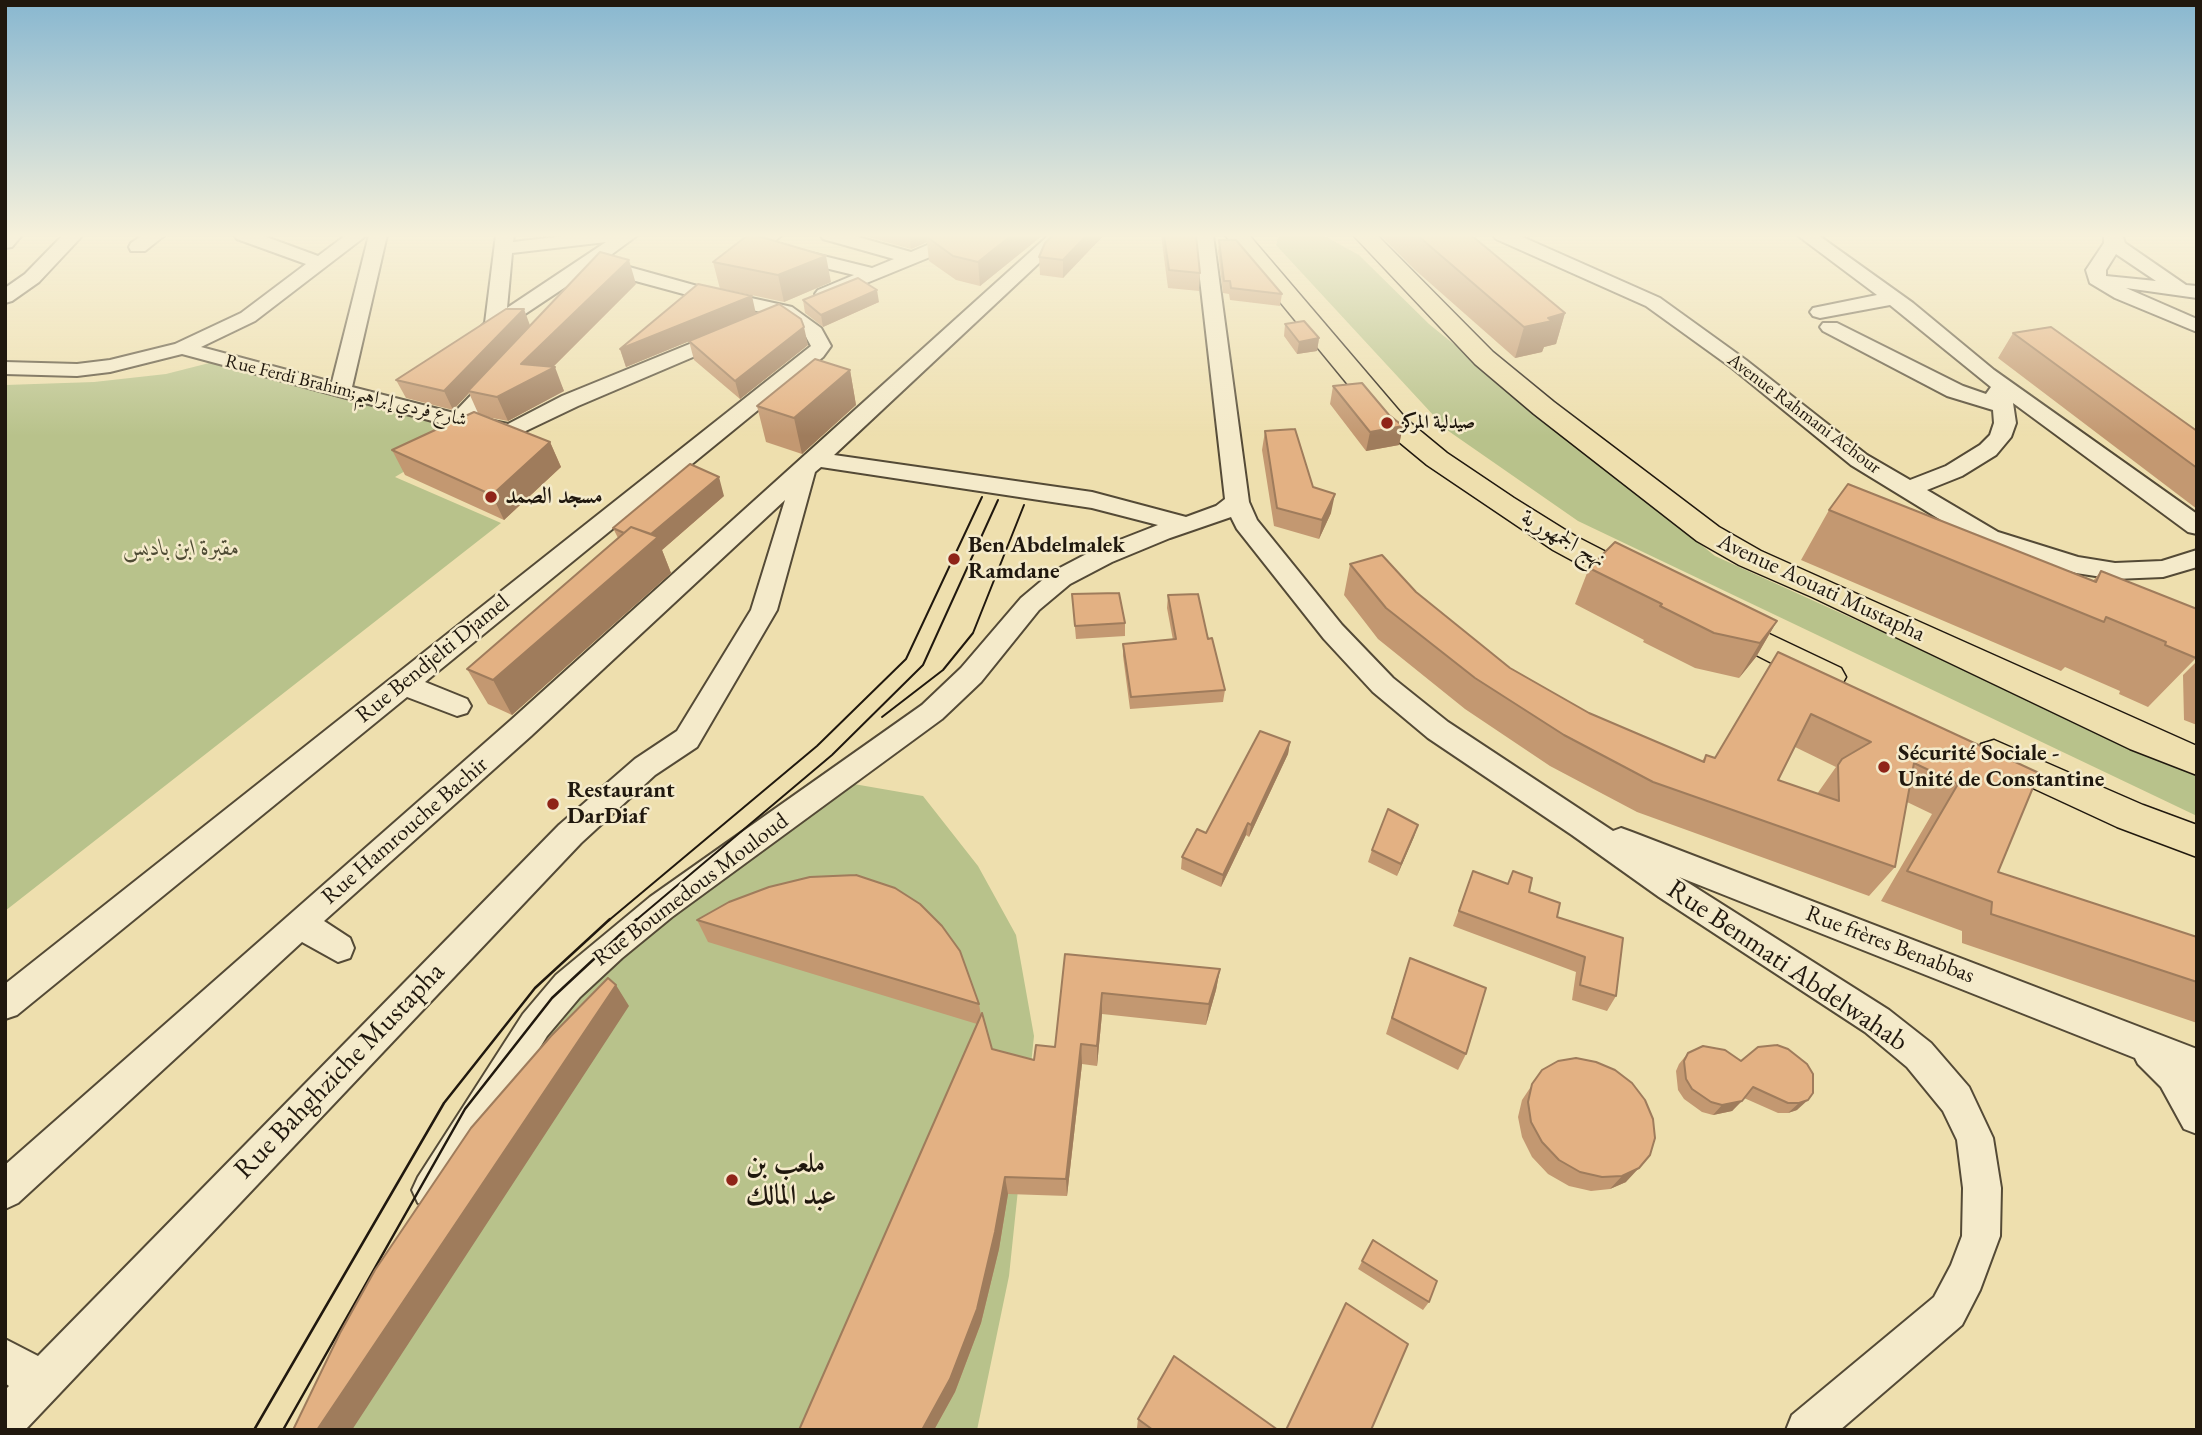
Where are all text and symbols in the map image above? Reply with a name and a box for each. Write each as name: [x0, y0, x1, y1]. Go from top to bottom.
street label: Avenue Rahmani Achour: [1723, 349, 1885, 479]
street label: Rue Ferdi Brahim;شارع فردي إبراهيم: [223, 350, 469, 432]
place label: صيدلية المركز: [1401, 412, 1475, 434]
marker: صيدلية المركز: [1379, 415, 1395, 431]
place label: مسجد الصمد: [505, 483, 603, 511]
marker: مسجد الصمد: [483, 489, 499, 505]
street label: نهج الجمهورية: [1516, 504, 1610, 574]
street label: Avenue Aouati Mustapha: [1713, 528, 1929, 648]
place label: Ben Abdelmalek Ramdane: [968, 532, 1125, 586]
park label: مقبرة ابن باديس: [122, 535, 240, 563]
marker: Ben Abdelmalek Ramdane: [946, 551, 962, 567]
street label: Rue Bendjelti Djamel: [351, 589, 515, 729]
place label: Sécurité Sociale - Unité de Constantine: [1898, 740, 2104, 794]
street label: Rue Hamrouche Bachir: [316, 751, 494, 911]
marker: Sécurité Sociale - Unité de Constantine: [1876, 759, 1892, 775]
place label: Restaurant DarDiaf: [567, 777, 675, 831]
marker: Restaurant DarDiaf: [545, 796, 561, 812]
street label: Rue Boumedous Mouloud: [588, 808, 794, 972]
street label: Rue Benmati Abdelwahab: [1660, 873, 1914, 1059]
street label: Rue frères Benabbas: [1802, 900, 1978, 990]
street label: Rue Bahghziche Mustapha: [228, 956, 452, 1186]
place label: ملعب بن عبد المالك: [746, 1147, 836, 1213]
marker: ملعب بن عبد المالك: [724, 1172, 740, 1188]

